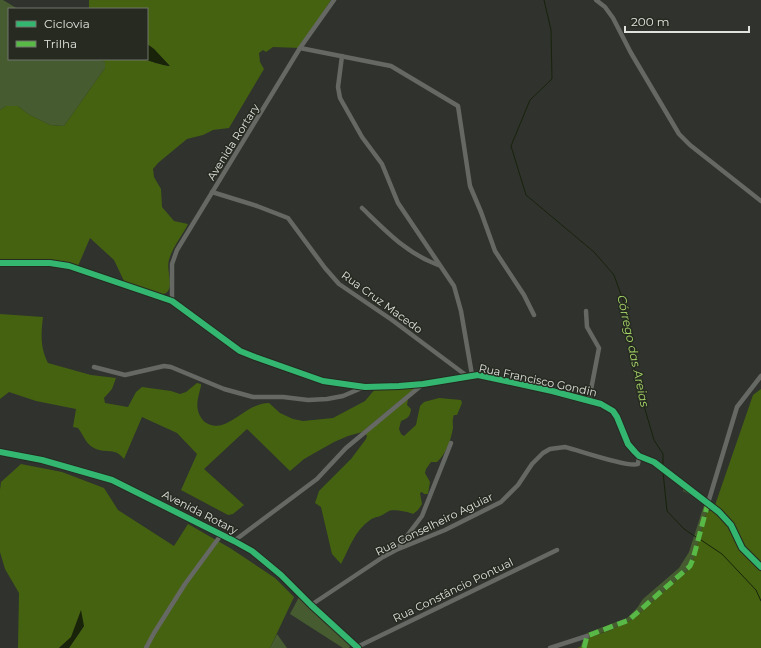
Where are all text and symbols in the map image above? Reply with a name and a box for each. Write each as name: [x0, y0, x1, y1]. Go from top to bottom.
legend: [8, 8, 148, 60]
scale bar: [625, 8, 749, 34]
text: 200 m: [631, 14, 670, 29]
text: Ciclovia: [44, 16, 90, 31]
text: Trilha: [44, 36, 77, 51]
street label: Avenida Rortary: [204, 101, 262, 183]
street label: Rua Cruz Macedo: [339, 268, 425, 336]
water label: Córrego das Areias: [614, 293, 653, 409]
street label: Rua Francisco Gondin: [478, 361, 598, 399]
street label: Avenida Rotary: [160, 487, 240, 537]
street label: Rua Conselheiro Aguiar: [373, 489, 495, 559]
street label: Rua Constâncio Pontual: [390, 555, 516, 625]

